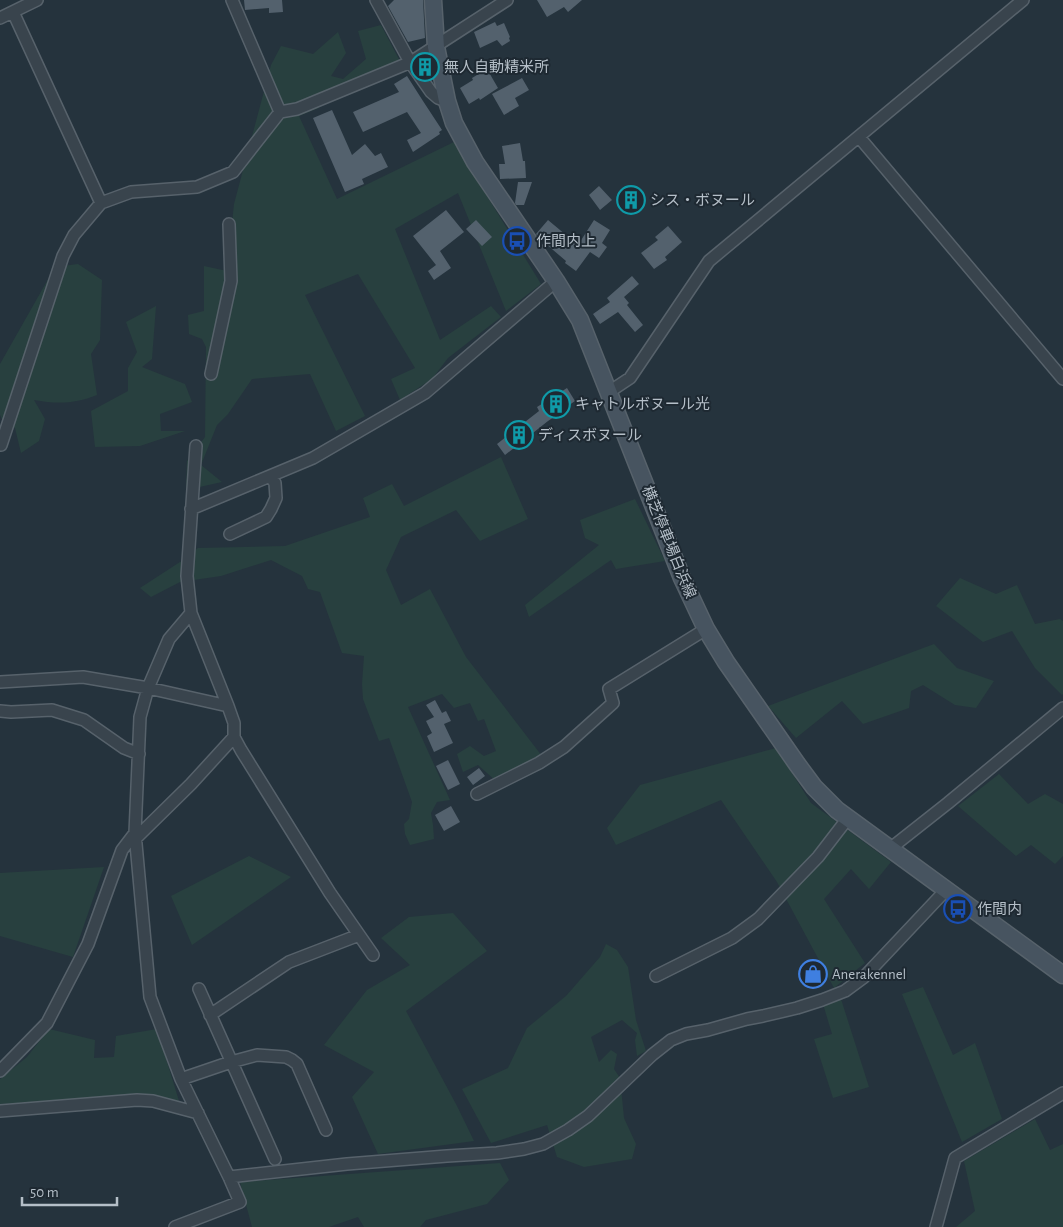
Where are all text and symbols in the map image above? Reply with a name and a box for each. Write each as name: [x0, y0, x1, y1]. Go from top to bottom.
building icon: 無人自動精米所: [410, 52, 440, 82]
place label: 無人自動精米所: [444, 58, 549, 75]
building icon: シス・ボヌール: [616, 185, 646, 215]
place label: シス・ボヌール: [650, 192, 755, 208]
bus stop icon: 作間内上: [502, 226, 532, 256]
place label: 作間内上: [536, 233, 596, 249]
building icon: キャトルボヌール光: [541, 389, 571, 419]
place label: キャトルボヌール光: [575, 396, 710, 412]
building icon: ディスボヌール: [504, 420, 534, 450]
place label: ディスボヌール: [538, 427, 642, 443]
street label: 横芝停車場白浜線: [639, 483, 699, 601]
bus stop icon: 作間内: [943, 894, 973, 924]
place label: 作間内: [977, 901, 1022, 917]
shop icon: Anerakennel: [798, 959, 828, 989]
place label: Anerakennel: [832, 967, 906, 982]
scale bar: [22, 1174, 118, 1206]
text: 50 m: [30, 1185, 59, 1200]

